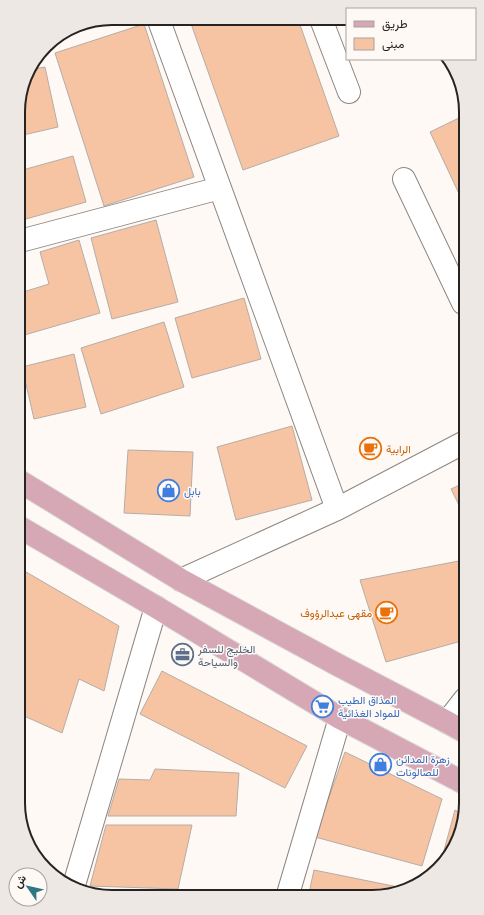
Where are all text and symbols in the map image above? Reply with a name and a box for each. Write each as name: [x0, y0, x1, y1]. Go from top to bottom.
legend: [346, 8, 476, 60]
text: طريق: [382, 15, 408, 32]
text: مبنى: [382, 35, 404, 52]
cafe icon: الرابية: [358, 436, 384, 462]
place label: الرابية: [386, 441, 411, 456]
shop icon: بابل: [155, 478, 181, 504]
place label: بابل: [184, 483, 201, 498]
cafe icon: مقهى عبدالرؤوف: [374, 600, 400, 626]
place label: مقهى عبدالرؤوف: [300, 605, 372, 620]
place label: الخليج للسفر والسياحة: [197, 641, 255, 669]
office icon: الخليج للسفر والسياحة: [169, 642, 195, 668]
place label: المذاق الطيب للمواد الغذائية: [338, 692, 400, 720]
supermarket icon: المذاق الطيب للمواد الغذائية: [310, 693, 336, 719]
place label: زهرة المدائن للصالونات: [396, 751, 450, 779]
shop icon: زهرة المدائن للصالونات: [367, 752, 393, 778]
north arrow: [8, 867, 48, 907]
text: ش: [9, 871, 29, 891]

